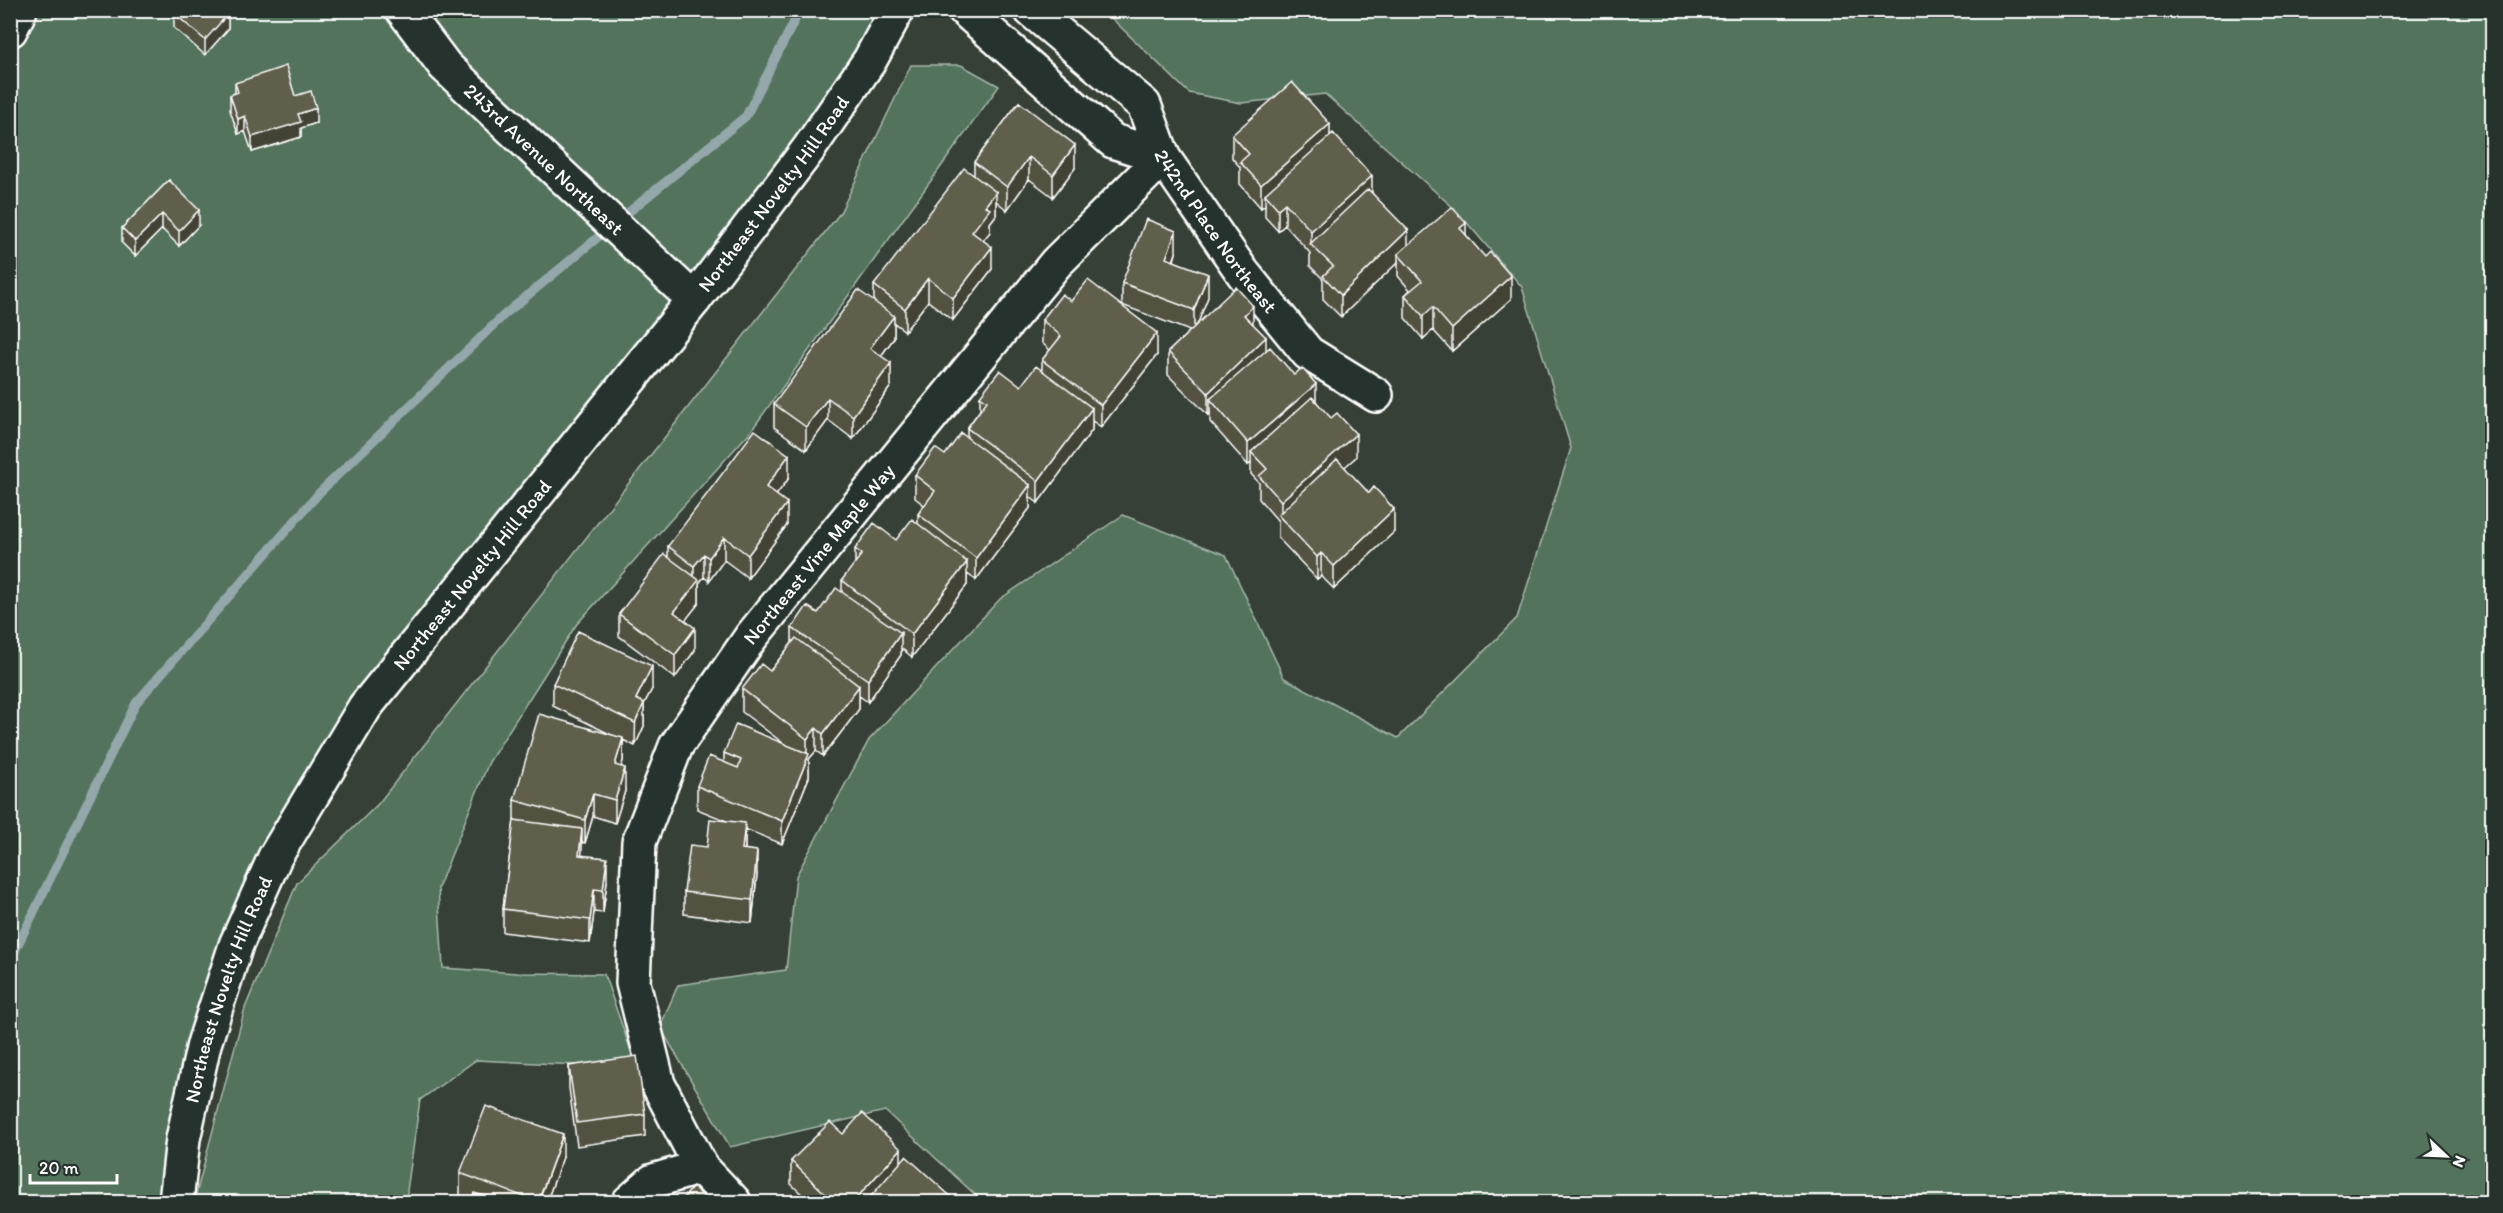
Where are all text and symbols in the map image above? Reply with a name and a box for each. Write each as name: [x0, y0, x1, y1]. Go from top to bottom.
street label: 243rd Avenue Northeast: [459, 78, 629, 240]
street label: Northeast Novelty Hill Road: [693, 91, 854, 296]
street label: 242nd Place Northeast: [1149, 146, 1283, 318]
street label: Northeast Vine Maple Way: [738, 458, 900, 649]
street label: Northeast Novelty Hill Road: [388, 474, 556, 675]
street label: Northeast Novelty Hill Road: [179, 872, 277, 1105]
north arrow: [2416, 1126, 2476, 1186]
scale bar: [30, 1147, 117, 1185]
text: N: [2448, 1153, 2470, 1170]
text: 20 m: [39, 1157, 79, 1179]

